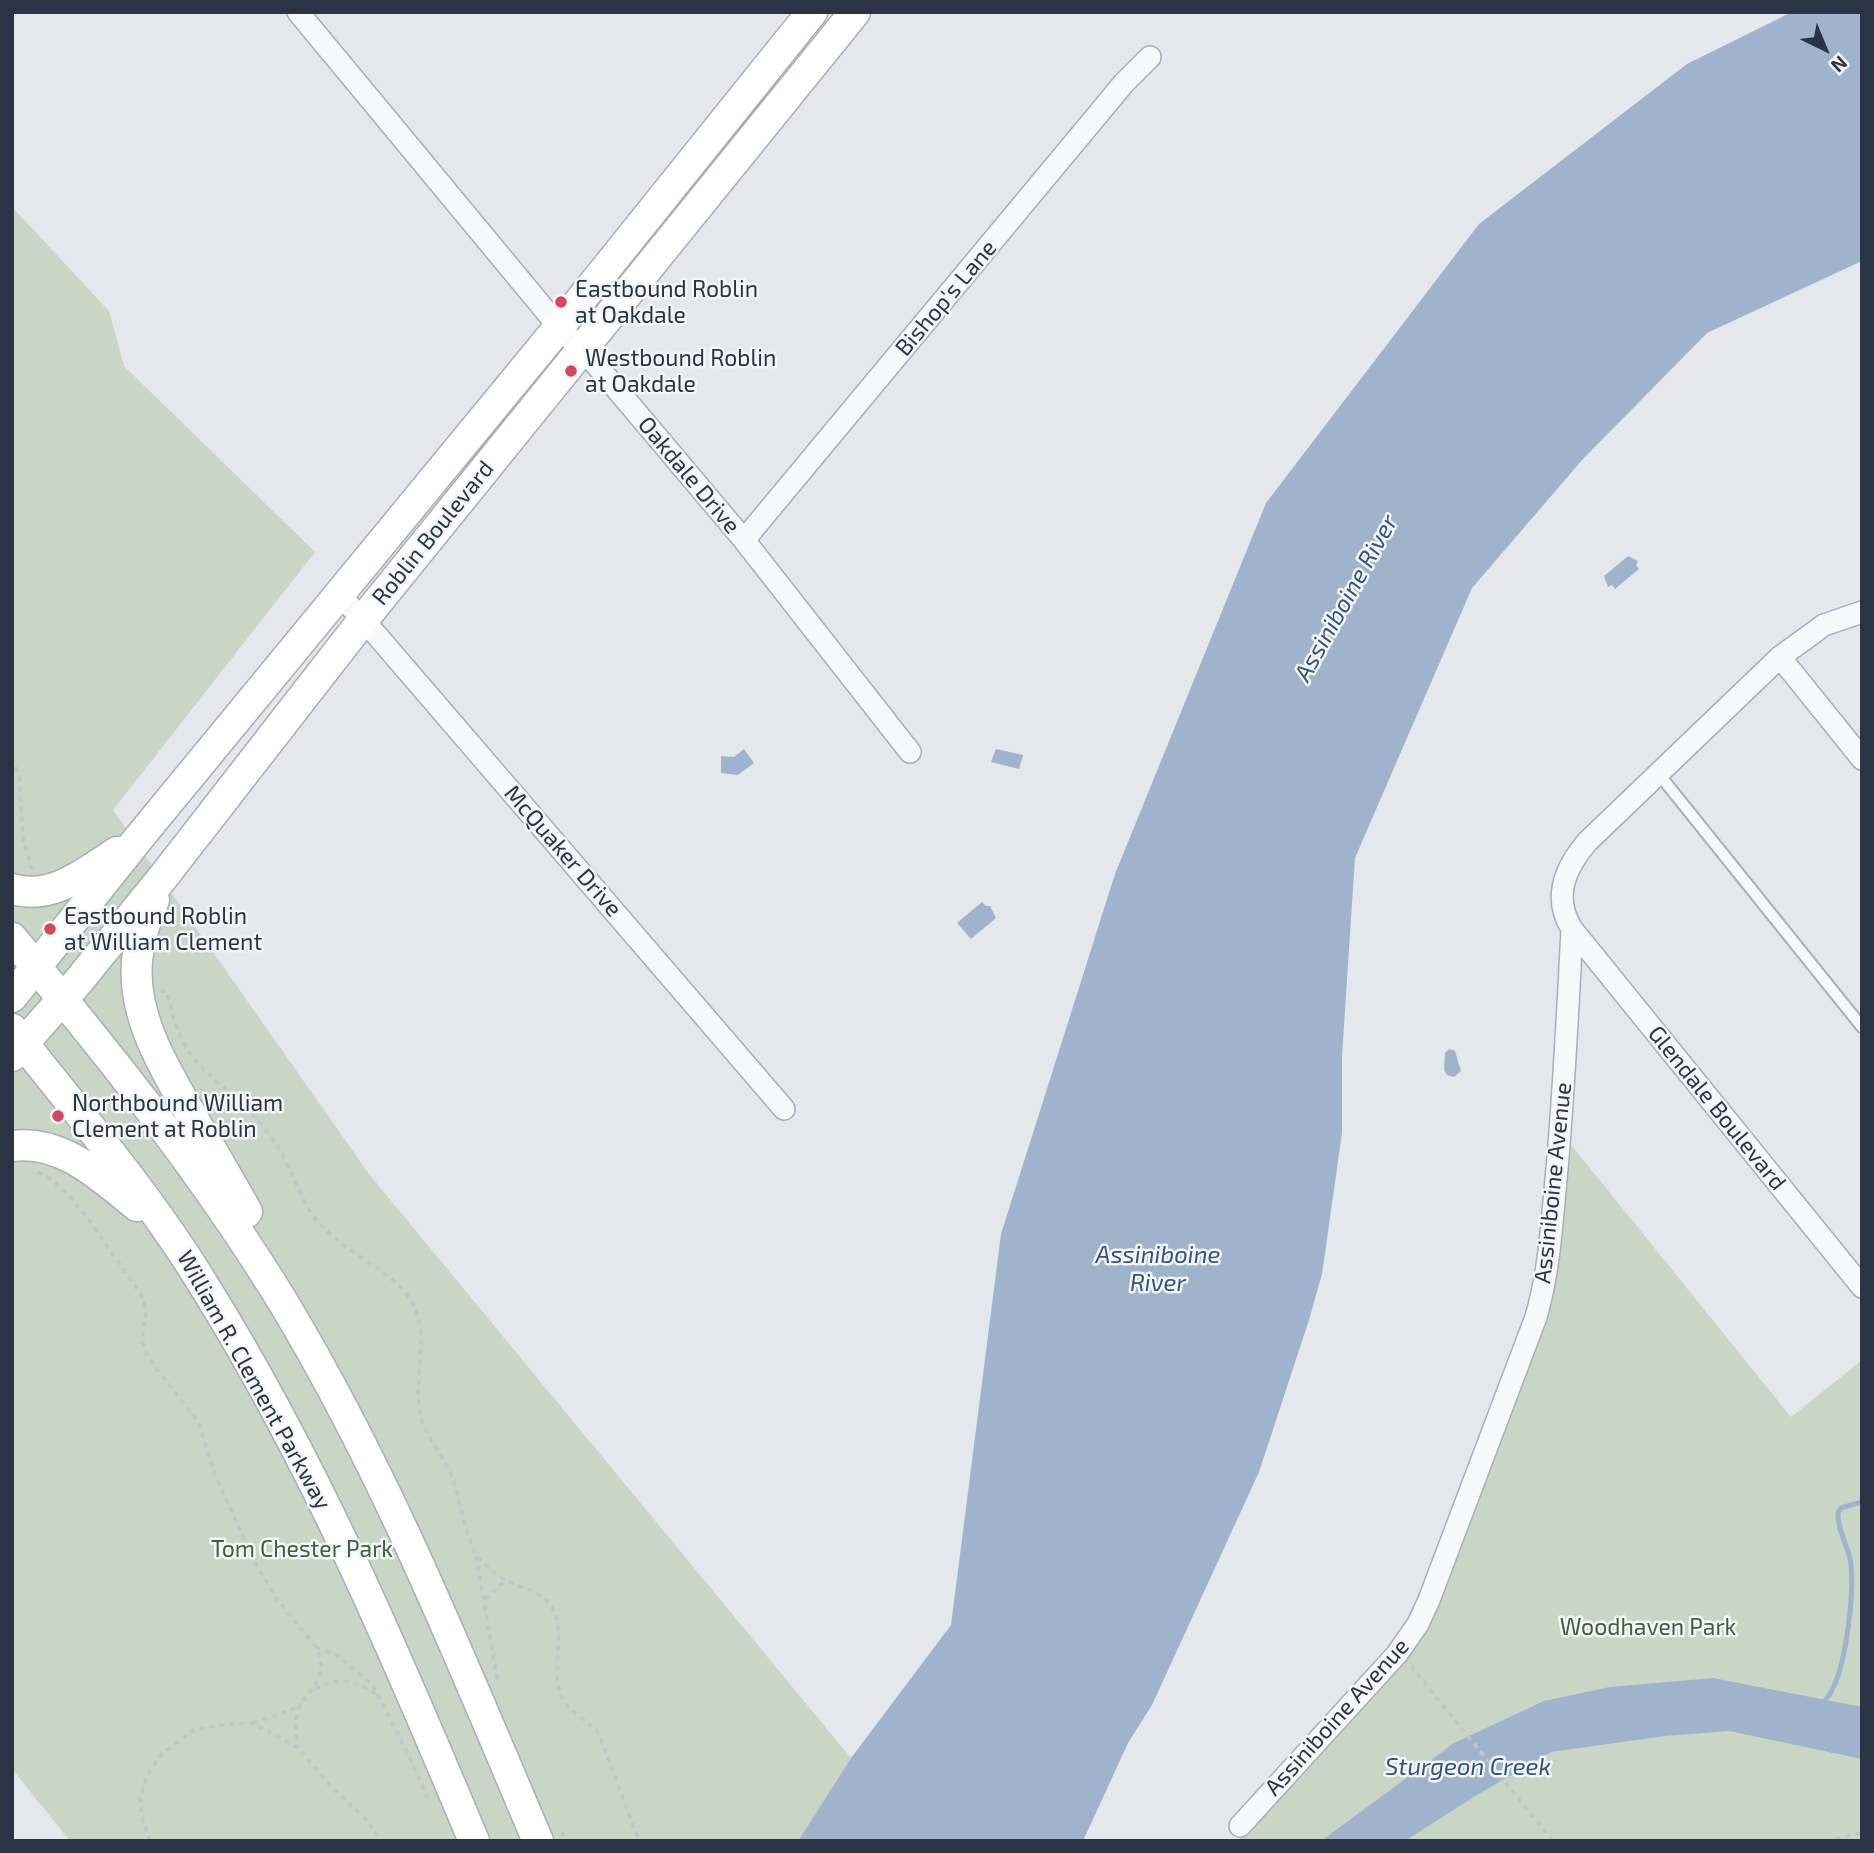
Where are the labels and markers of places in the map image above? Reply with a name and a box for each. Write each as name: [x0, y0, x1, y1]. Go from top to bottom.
place label: Eastbound Roblin at Oakdale: [575, 275, 758, 329]
marker: Eastbound Roblin at Oakdale: [553, 294, 569, 310]
place label: Westbound Roblin at Oakdale: [585, 344, 776, 398]
marker: Westbound Roblin at Oakdale: [563, 363, 579, 379]
place label: Eastbound Roblin at William Clement: [64, 902, 262, 956]
marker: Eastbound Roblin at William Clement: [42, 921, 58, 937]
place label: Northbound William Clement at Roblin: [72, 1089, 283, 1143]
marker: Northbound William Clement at Roblin: [50, 1108, 66, 1124]

